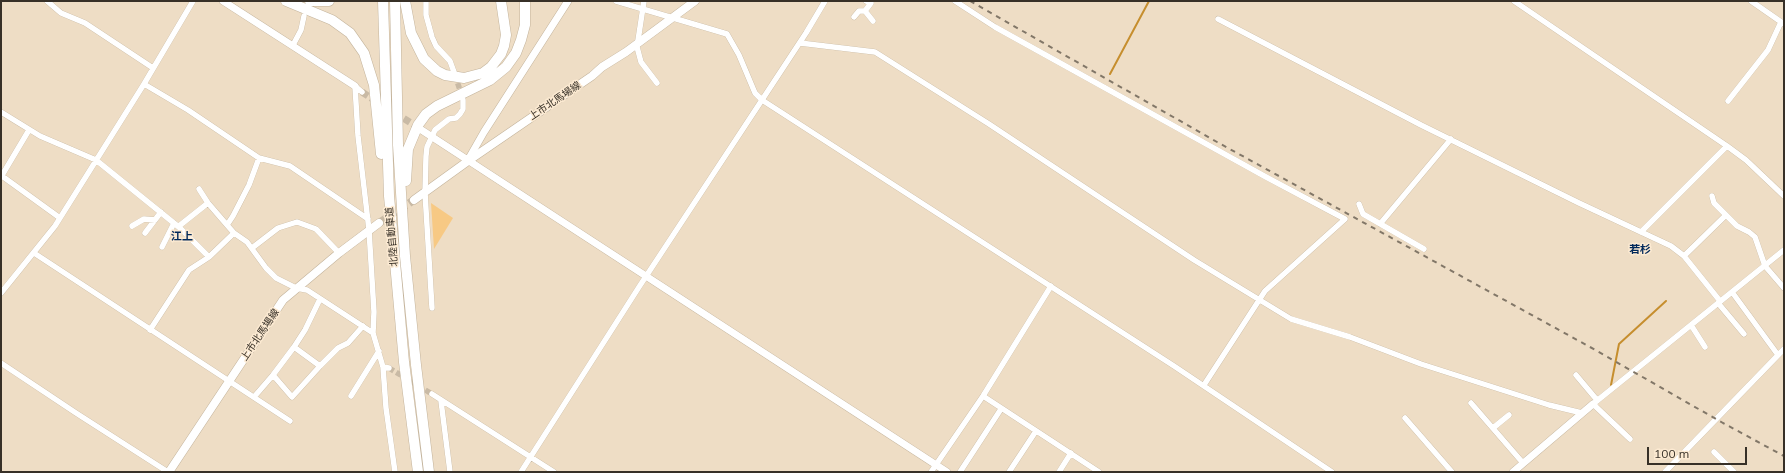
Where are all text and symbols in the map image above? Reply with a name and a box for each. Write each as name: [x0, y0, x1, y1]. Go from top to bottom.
street label: 上市北馬場線: [527, 79, 583, 123]
street label: 北陸自動車道: [383, 207, 401, 267]
district label: 江上: [171, 230, 193, 244]
district label: 若杉: [1629, 243, 1651, 257]
street label: 上市北馬場線: [238, 307, 282, 363]
scale bar: [1649, 439, 1749, 465]
text: 100 m: [1654, 446, 1689, 461]

